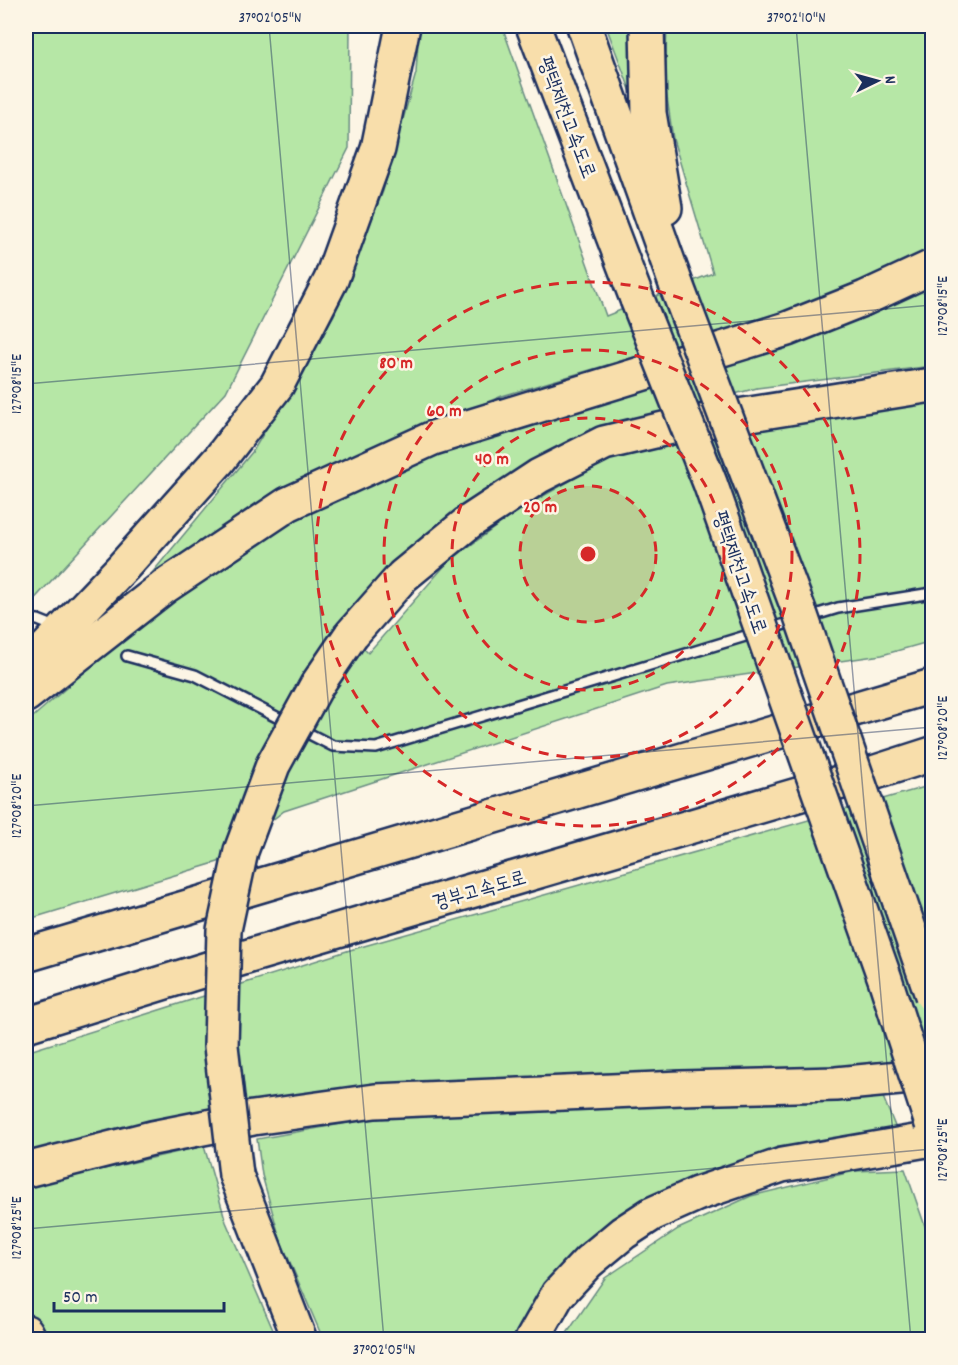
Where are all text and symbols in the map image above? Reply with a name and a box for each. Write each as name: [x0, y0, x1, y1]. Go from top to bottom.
text: 37°02'05"N: [239, 8, 301, 30]
text: 37°02'10"N: [766, 8, 826, 30]
north arrow: [847, 51, 907, 111]
street label: 평택제천고속도로: [529, 53, 601, 183]
text: N: [878, 75, 901, 85]
text: 127°08'15"E: [933, 276, 955, 336]
text: 80 m: [379, 352, 413, 377]
text: 127°08'15"E: [7, 354, 29, 414]
text: 60 m: [426, 400, 462, 425]
text: 40 m: [475, 448, 509, 473]
text: 20 m: [523, 496, 557, 521]
street label: 평택제천고속도로: [704, 508, 772, 638]
centre of rings: [578, 544, 598, 564]
text: 127°08'20"E: [933, 696, 955, 760]
text: 127°08'20"E: [7, 774, 29, 838]
street label: 경부고속도로: [430, 865, 530, 919]
text: 127°08'25"E: [933, 1118, 955, 1182]
text: 127°08'25"E: [7, 1196, 29, 1260]
scale bar: [54, 1275, 224, 1313]
text: 50 m: [63, 1286, 98, 1311]
text: 37°02'05"N: [353, 1340, 415, 1362]

